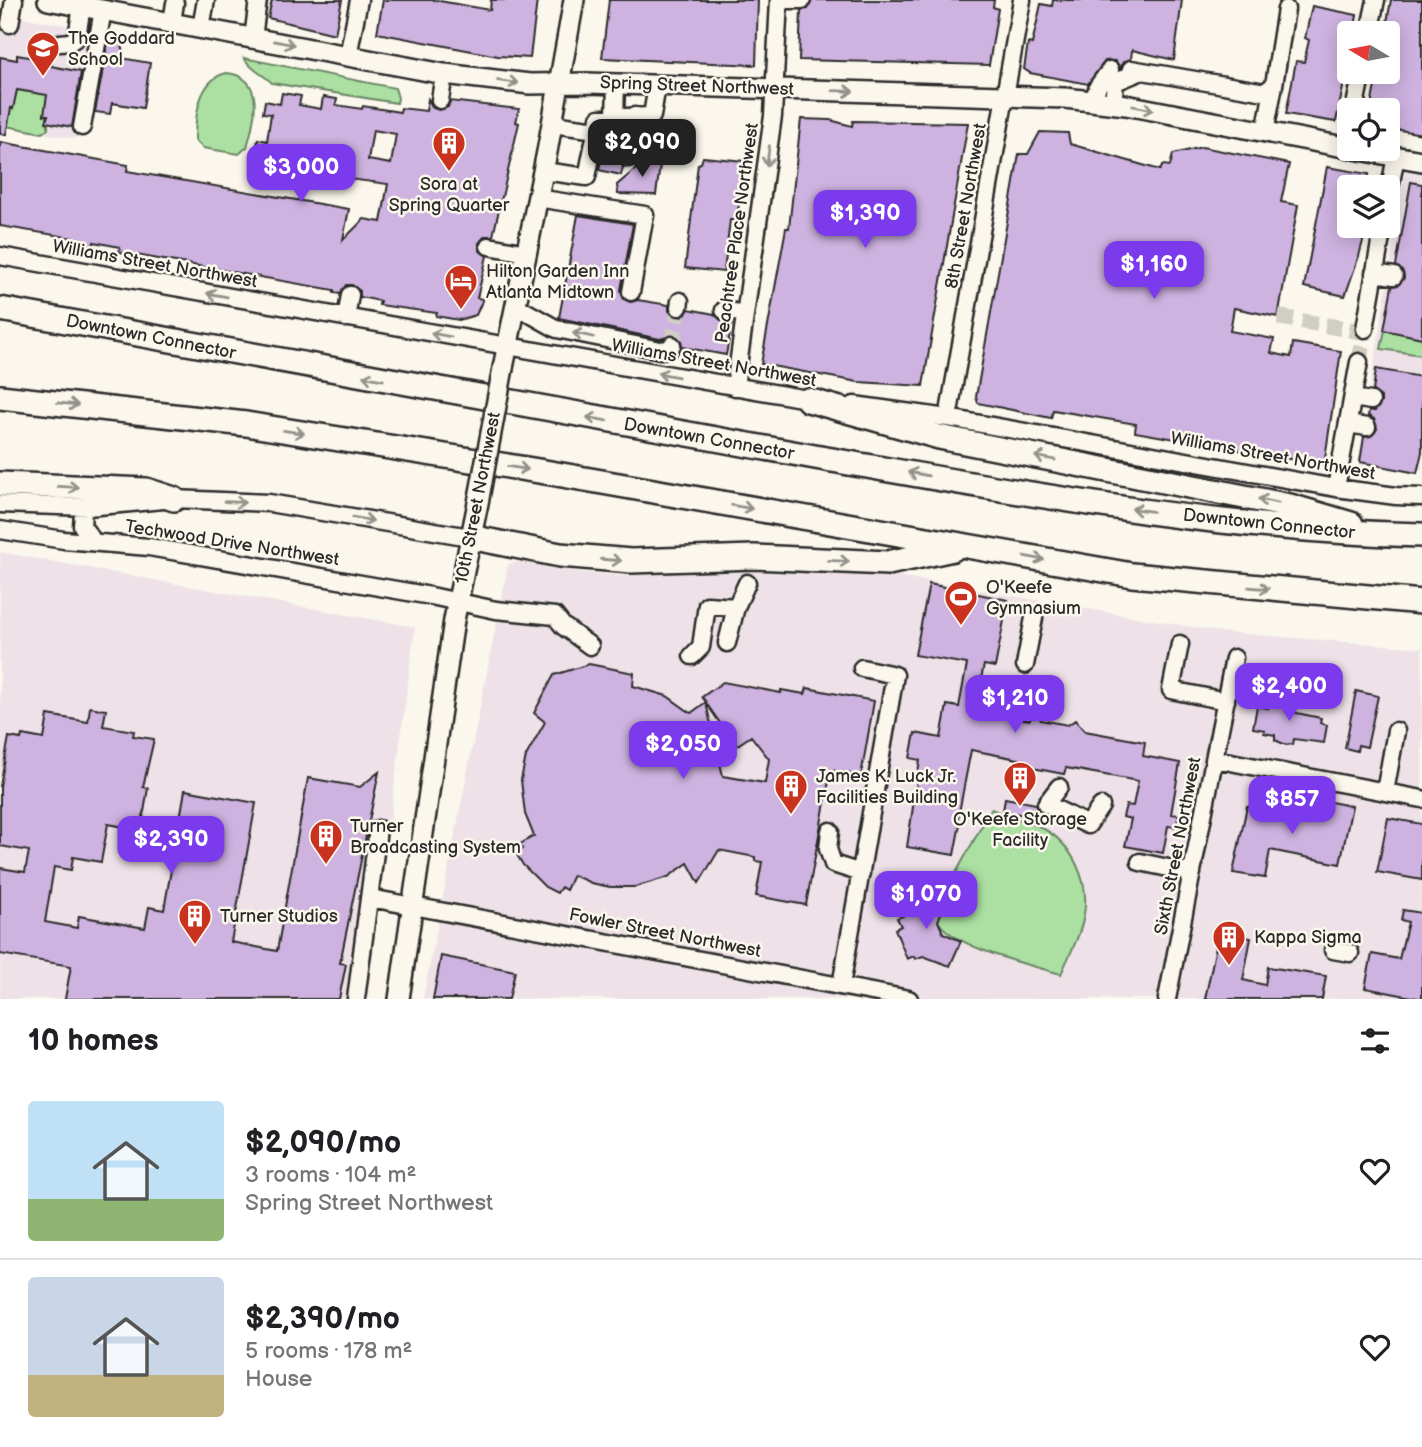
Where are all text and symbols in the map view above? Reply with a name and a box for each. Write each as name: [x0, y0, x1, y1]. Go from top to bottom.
north arrow: [1337, 21, 1400, 84]
map controls: [1337, 21, 1400, 238]
place label: The Goddard School: [68, 28, 175, 70]
school or university icon: The Goddard School: [24, 29, 62, 78]
one-way arrow: [272, 37, 295, 51]
street label: Spring Street Northwest: [600, 72, 795, 100]
one-way arrow: [496, 75, 519, 88]
one-way arrow: [831, 84, 854, 97]
button: locate: [1337, 98, 1400, 161]
one-way arrow: [1131, 102, 1154, 116]
pin: $2,090: [585, 120, 699, 179]
street label: Peachtree Place Northwest: [711, 121, 763, 344]
street label: 8th Street Northwest: [941, 121, 991, 290]
building icon: Sora at Spring Quarter: [430, 124, 468, 173]
text: $2,090: [604, 128, 680, 156]
pin: $3,000: [244, 144, 358, 204]
one-way arrow: [761, 144, 774, 167]
text: $3,000: [263, 153, 339, 181]
place label: Sora at Spring Quarter: [389, 174, 510, 216]
button: layers: [1337, 175, 1400, 238]
pin: $1,390: [808, 190, 922, 250]
text: $1,390: [829, 199, 901, 227]
street label: Williams Street Northwest: [51, 236, 260, 292]
pin: $1,160: [1097, 242, 1211, 301]
text: $1,160: [1120, 250, 1188, 278]
place label: Hilton Garden Inn Atlanta Midtown: [486, 261, 629, 303]
hotel icon: Hilton Garden Inn Atlanta Midtown: [442, 262, 480, 311]
one-way arrow: [206, 288, 229, 301]
street label: Downtown Connector: [64, 310, 238, 364]
one-way arrow: [572, 327, 595, 341]
one-way arrow: [430, 328, 452, 341]
street label: Williams Street Northwest: [610, 335, 819, 391]
one-way arrow: [657, 368, 680, 381]
one-way arrow: [362, 371, 385, 384]
one-way arrow: [56, 398, 79, 411]
street label: 10th Street Northwest: [451, 410, 505, 586]
one-way arrow: [586, 412, 609, 425]
street label: Downtown Connector: [622, 414, 796, 464]
one-way arrow: [282, 426, 305, 439]
street label: Williams Street Northwest: [1169, 428, 1378, 484]
one-way arrow: [1034, 450, 1057, 464]
one-way arrow: [506, 462, 529, 475]
one-way arrow: [907, 467, 930, 480]
one-way arrow: [56, 481, 79, 494]
one-way arrow: [1257, 494, 1280, 508]
one-way arrow: [224, 495, 247, 508]
one-way arrow: [730, 501, 753, 514]
one-way arrow: [1131, 504, 1154, 517]
street label: Downtown Connector: [1182, 505, 1356, 544]
one-way arrow: [351, 513, 374, 526]
street label: Techwood Drive Northwest: [123, 516, 341, 570]
one-way arrow: [1022, 552, 1045, 565]
one-way arrow: [599, 554, 622, 567]
one-way arrow: [827, 554, 850, 567]
place label: O'Keefe Gymnasium: [986, 577, 1081, 619]
sports icon: O'Keefe Gymnasium: [942, 578, 980, 627]
one-way arrow: [1247, 582, 1270, 595]
pin: $2,400: [1232, 664, 1346, 723]
text: $2,400: [1251, 672, 1327, 700]
pin: $1,210: [958, 676, 1072, 735]
text: $1,210: [981, 684, 1049, 712]
pin: $2,050: [626, 722, 740, 781]
text: $2,050: [645, 730, 721, 758]
street label: Sixth Street Northwest: [1150, 755, 1206, 937]
building icon: O'Keefe Storage Facility: [1001, 759, 1039, 808]
place label: James K. Luck Jr. Facilities Building: [816, 766, 958, 808]
building icon: James K. Luck Jr. Facilities Building: [772, 767, 810, 816]
pin: $857: [1251, 776, 1333, 836]
text: $857: [1265, 785, 1319, 813]
place label: O'Keefe Storage Facility: [953, 809, 1087, 851]
pin: $2,390: [114, 816, 228, 876]
place label: Turner Broadcasting System: [350, 816, 521, 858]
building icon: Turner Broadcasting System: [307, 817, 345, 866]
text: $2,390: [133, 825, 209, 853]
pin: $1,070: [869, 872, 983, 931]
text: $1,070: [890, 880, 962, 908]
building icon: Turner Studios: [176, 897, 214, 946]
street label: Fowler Street Northwest: [567, 904, 763, 962]
place label: Turner Studios: [220, 906, 338, 927]
building icon: Kappa Sigma: [1210, 918, 1248, 967]
place label: Kappa Sigma: [1254, 927, 1362, 948]
icon: filters: [1356, 1022, 1394, 1060]
text: 10 homes: [28, 1023, 159, 1059]
text: $2,090/mo: [245, 1125, 401, 1161]
icon: home: [84, 1129, 168, 1213]
icon: heart: [1356, 1152, 1394, 1190]
text: 3 rooms · 104 m²: [245, 1161, 416, 1189]
text: Spring Street Northwest: [245, 1189, 493, 1217]
text: $2,390/mo: [245, 1301, 400, 1337]
icon: home: [84, 1305, 168, 1389]
icon: heart: [1356, 1328, 1394, 1366]
text: 5 rooms · 178 m²: [245, 1337, 413, 1365]
text: House: [245, 1365, 312, 1393]

